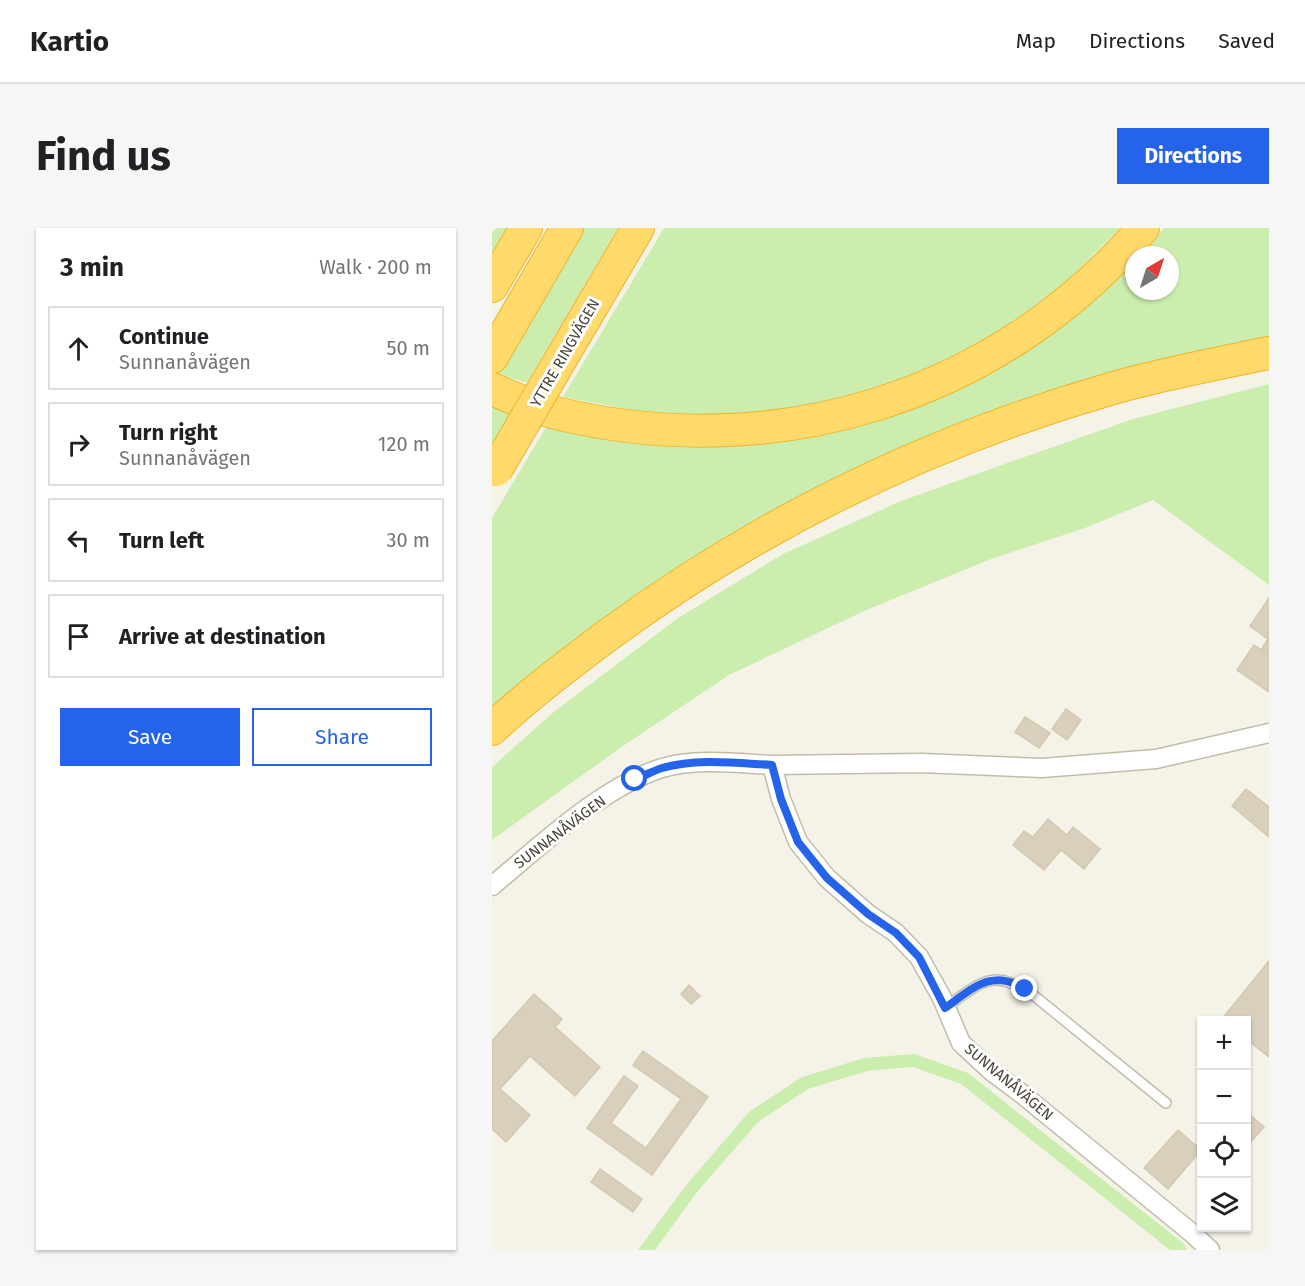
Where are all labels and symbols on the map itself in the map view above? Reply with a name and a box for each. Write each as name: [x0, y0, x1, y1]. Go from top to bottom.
north arrow: [1125, 246, 1179, 300]
street label: YTTRE RINGVÄGEN: [527, 296, 603, 410]
route start: [621, 765, 647, 791]
street label: SUNNANÅVÄGEN: [511, 792, 609, 872]
route end: [1011, 975, 1037, 1001]
street label: SUNNANÅVÄGEN: [961, 1040, 1057, 1124]

